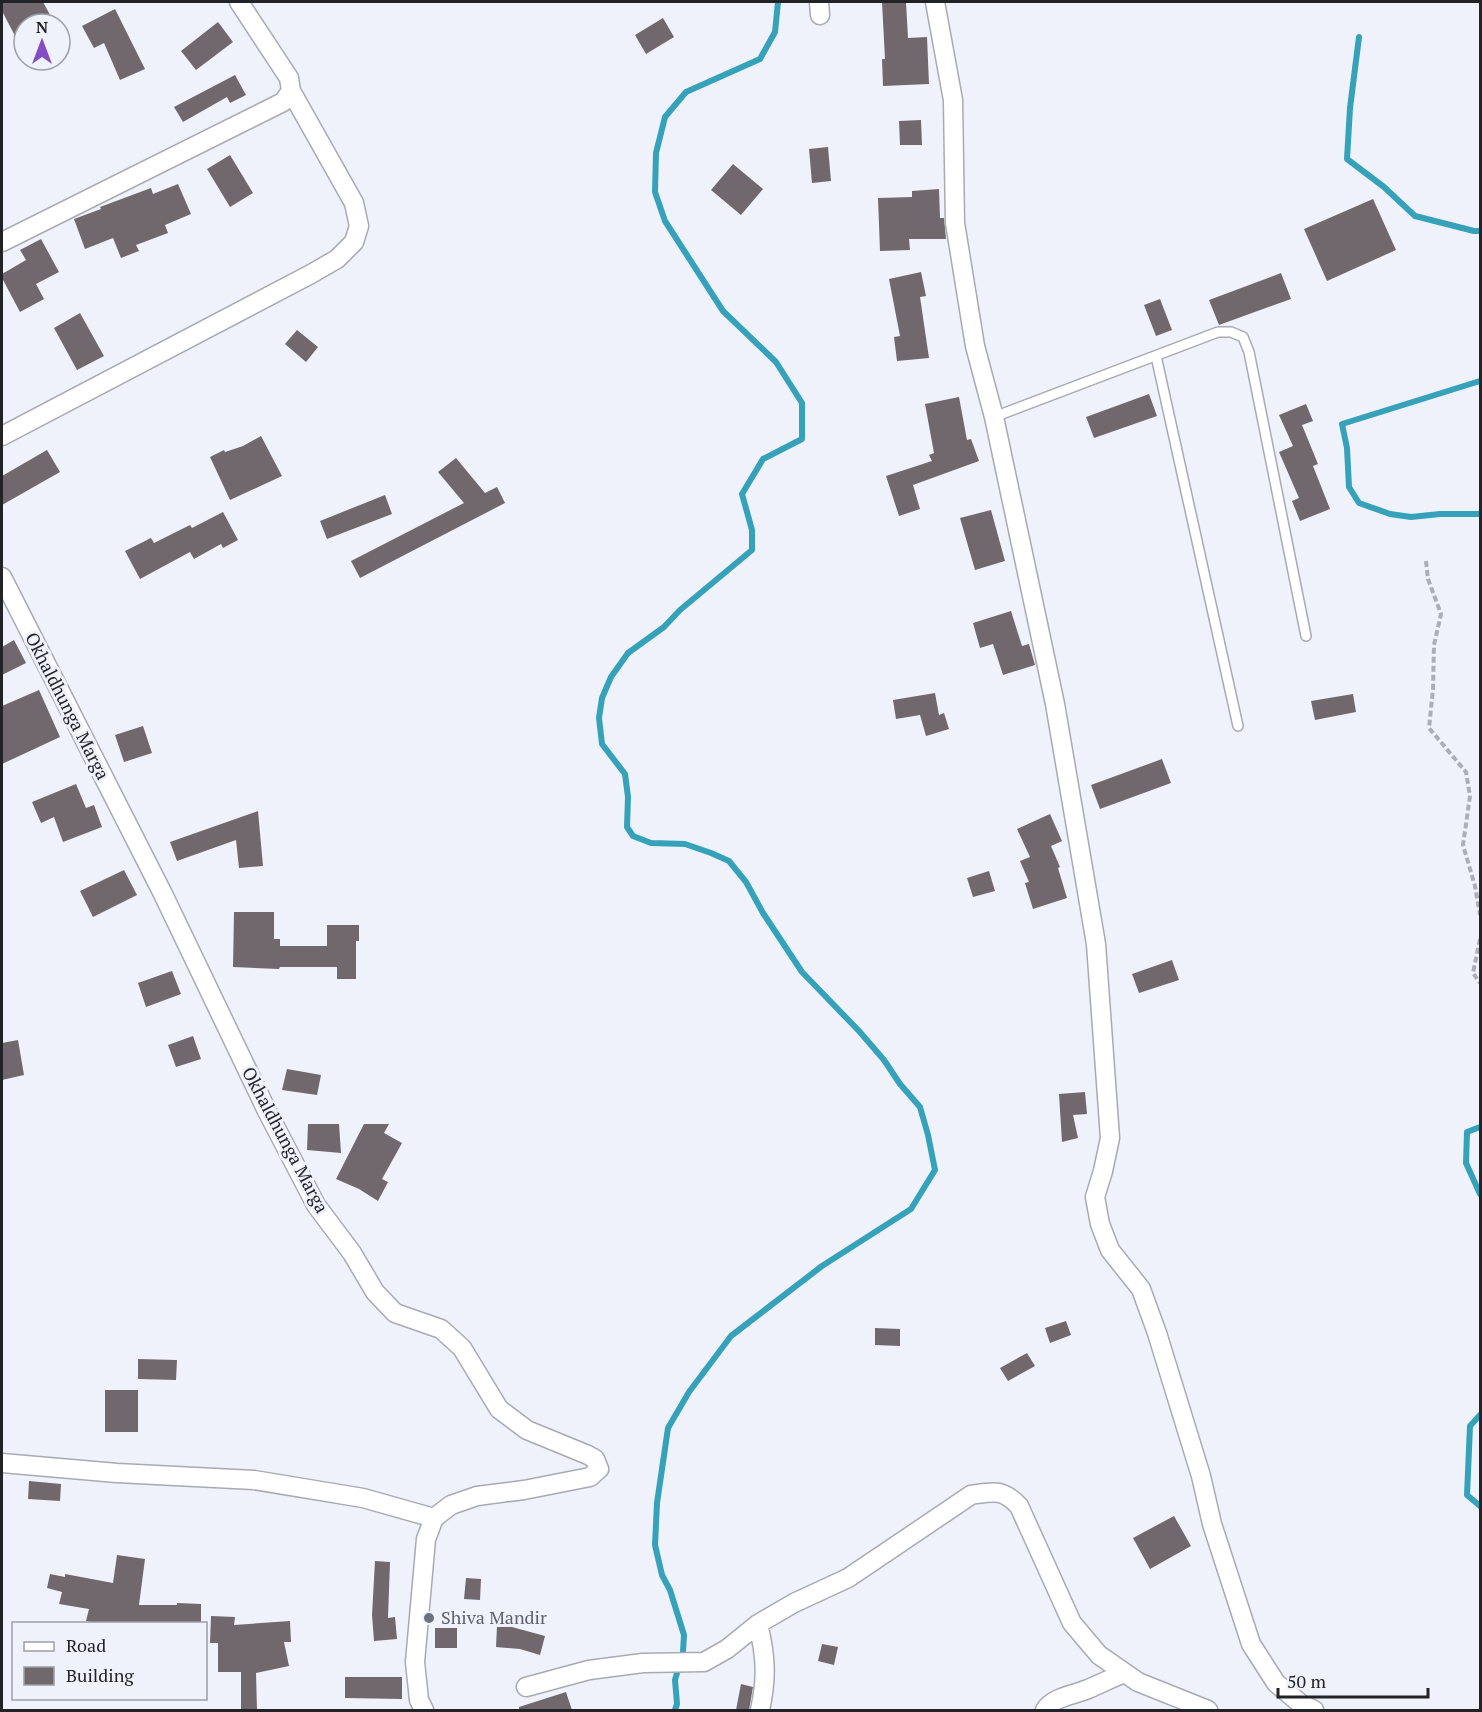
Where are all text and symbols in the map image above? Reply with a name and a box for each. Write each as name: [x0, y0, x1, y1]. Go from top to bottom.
north arrow: [12, 12, 72, 72]
text: N: [36, 16, 48, 38]
street label: Okhaldhunga Marga: [20, 628, 115, 783]
street label: Okhaldhunga Marga: [237, 1062, 335, 1217]
place label: Shiva Mandir: [441, 1605, 547, 1629]
marker: Shiva Mandir: [422, 1611, 436, 1625]
legend: [12, 1622, 207, 1700]
text: Road: [66, 1633, 106, 1657]
scale bar: [1278, 1661, 1428, 1699]
text: Building: [66, 1663, 134, 1687]
text: 50 m: [1287, 1669, 1327, 1693]

